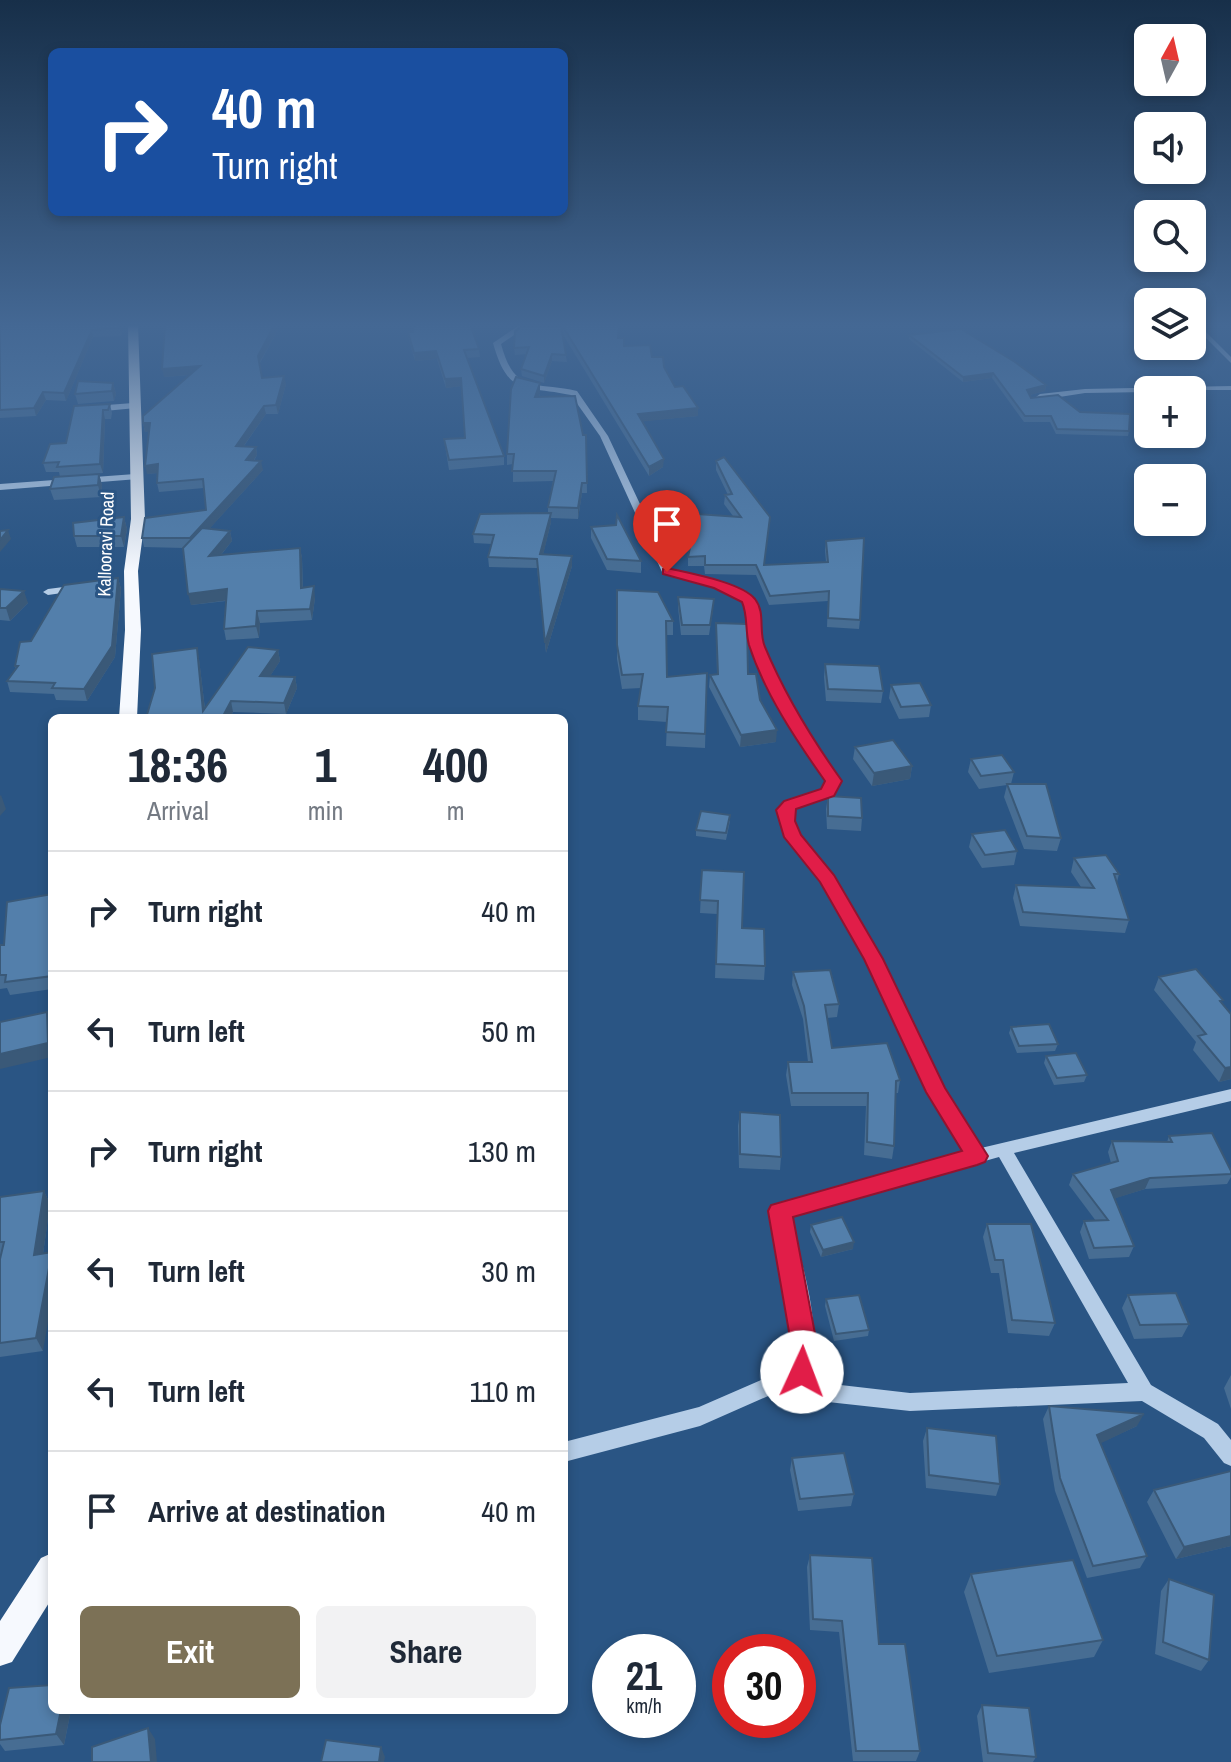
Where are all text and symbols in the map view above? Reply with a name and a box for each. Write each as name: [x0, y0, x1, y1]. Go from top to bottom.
north arrow: [1134, 24, 1206, 96]
map controls: [1134, 24, 1206, 536]
text: 40 m: [212, 70, 317, 145]
icon: right: [80, 80, 184, 184]
button: sound: [1134, 112, 1206, 184]
text: Turn right: [212, 142, 337, 190]
button: search: [1134, 200, 1206, 272]
button: layers: [1134, 288, 1206, 360]
button: +: [1134, 376, 1206, 448]
button: −: [1134, 464, 1206, 536]
pin: [633, 490, 701, 572]
street label: Kallooravi Road: [91, 491, 120, 597]
icon: arrive: [645, 502, 689, 546]
text: 18:36: [128, 732, 228, 797]
text: 1: [315, 732, 336, 797]
text: 400: [423, 732, 488, 797]
text: Arrival: [147, 793, 209, 828]
text: min: [308, 793, 343, 828]
text: m: [447, 793, 465, 828]
icon: right: [80, 889, 124, 933]
text: Turn right: [148, 891, 262, 931]
text: 40 m: [481, 891, 536, 931]
icon: left: [80, 1009, 124, 1053]
text: Turn left: [148, 1011, 245, 1051]
text: 50 m: [481, 1011, 536, 1051]
icon: right: [80, 1129, 124, 1173]
text: Turn right: [148, 1131, 262, 1171]
text: 130 m: [468, 1131, 536, 1171]
icon: left: [80, 1249, 124, 1293]
text: Turn left: [148, 1251, 245, 1291]
text: 30 m: [481, 1251, 536, 1291]
position arrow: [760, 1330, 844, 1414]
icon: left: [80, 1369, 124, 1413]
text: Turn left: [148, 1371, 245, 1411]
text: 110 m: [469, 1371, 536, 1411]
icon: arrive: [80, 1489, 124, 1533]
text: Arrive at destination: [148, 1491, 386, 1531]
text: 40 m: [481, 1491, 536, 1531]
button: Exit: [80, 1606, 300, 1698]
button: Share: [316, 1606, 536, 1698]
speed limit sign: 30: [712, 1634, 816, 1738]
text: 21: [626, 1649, 662, 1702]
text: km/h: [626, 1692, 662, 1719]

